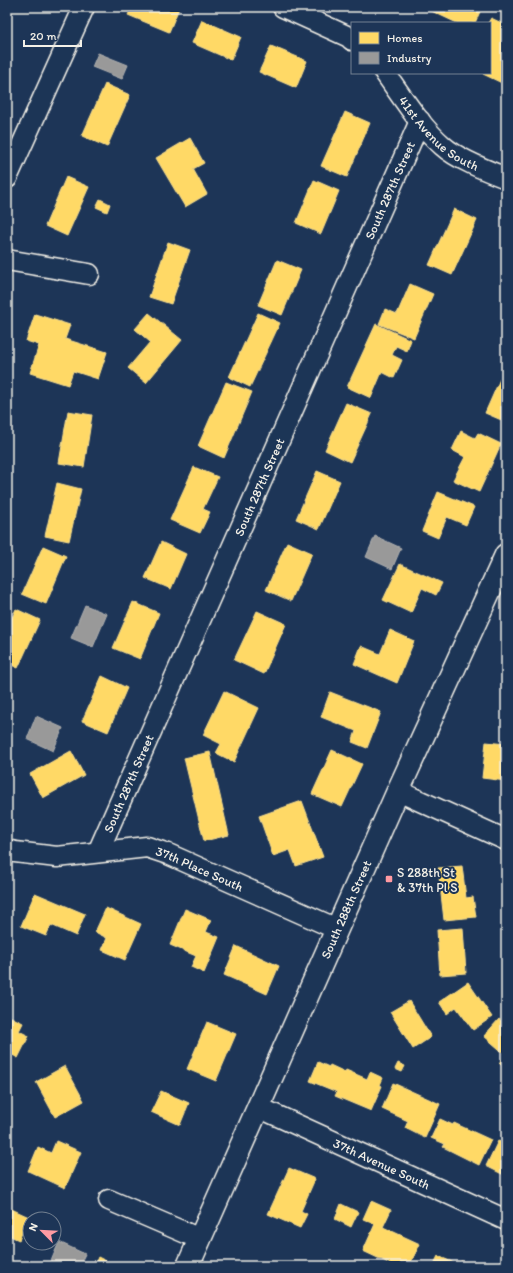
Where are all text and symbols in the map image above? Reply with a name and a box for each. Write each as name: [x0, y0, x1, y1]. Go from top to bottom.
scale bar: [24, 22, 81, 48]
legend: [351, 22, 491, 74]
text: 20 m: [30, 29, 57, 43]
text: Homes: [387, 31, 423, 45]
text: Industry: [387, 51, 432, 65]
street label: 41st Avenue South: [396, 93, 481, 174]
street label: South 287th Street: [361, 139, 418, 242]
street label: South 287th Street: [231, 435, 287, 538]
street label: South 287th Street: [100, 732, 156, 835]
street label: 37th Place South: [154, 843, 246, 894]
street label: South 288th Street: [317, 858, 374, 961]
place label: S 288th St & 37th Pl S: [397, 865, 458, 895]
marker: S 288th St & 37th Pl S: [384, 874, 394, 884]
street label: 37th Avenue South: [331, 1135, 433, 1192]
north arrow: [22, 1211, 62, 1251]
text: N: [26, 1221, 41, 1233]

